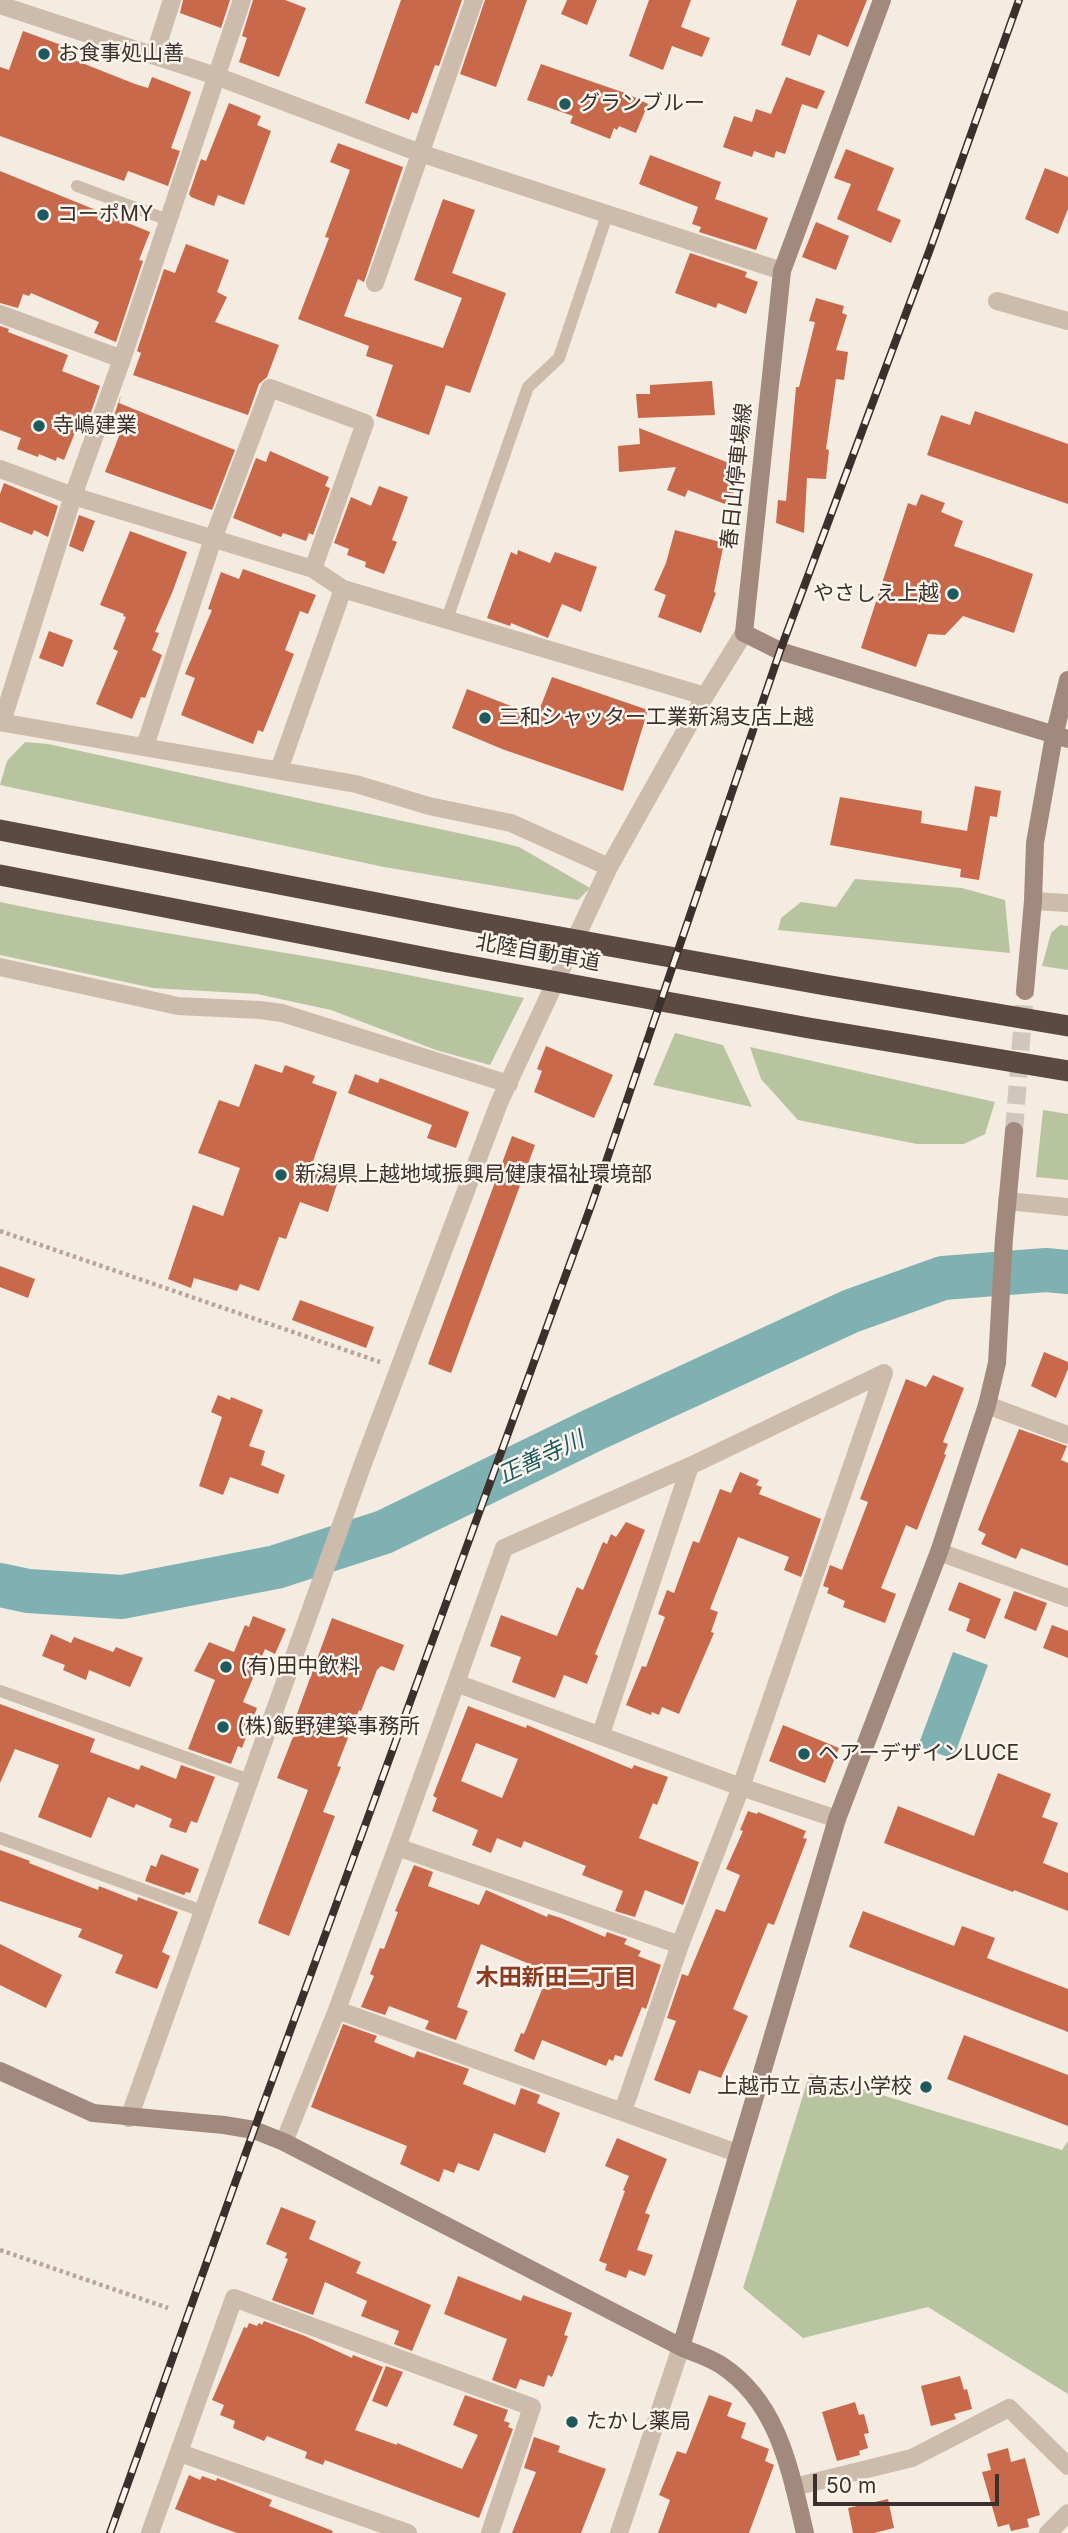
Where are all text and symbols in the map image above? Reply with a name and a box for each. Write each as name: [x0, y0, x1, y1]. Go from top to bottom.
place label: お食事処山善: [58, 41, 184, 67]
marker: お食事処山善: [36, 46, 52, 62]
place label: グランブルー: [579, 91, 705, 117]
marker: グランブルー: [557, 96, 573, 112]
place label: コーポMY: [57, 202, 153, 228]
marker: コーポMY: [35, 207, 51, 223]
street label: 春日山停車場線: [717, 402, 757, 550]
place label: 寺嶋建業: [53, 413, 137, 439]
marker: 寺嶋建業: [31, 418, 47, 434]
place label: やさしえ上越: [813, 581, 939, 607]
marker: やさしえ上越: [945, 586, 961, 602]
place label: 三和シャッター工業新潟支店上越: [499, 705, 814, 731]
marker: 三和シャッター工業新潟支店上越: [477, 710, 493, 726]
street label: 北陸自動車道: [474, 930, 602, 976]
place label: 新潟県上越地域振興局健康福祉環境部: [295, 1162, 652, 1188]
marker: 新潟県上越地域振興局健康福祉環境部: [273, 1167, 289, 1183]
water label: 正善寺川: [493, 1426, 589, 1490]
place label: (有)田中飲料: [240, 1654, 360, 1680]
marker: (有)田中飲料: [218, 1659, 234, 1675]
place label: (株)飯野建築事務所: [237, 1714, 420, 1740]
marker: (株)飯野建築事務所: [215, 1719, 231, 1735]
place label: ヘアーデザインLUCE: [818, 1741, 1019, 1767]
marker: ヘアーデザインLUCE: [796, 1746, 812, 1762]
district label: 木田新田二丁目: [476, 1964, 636, 1992]
place label: 上越市立 高志小学校: [717, 2074, 912, 2100]
marker: 上越市立 高志小学校: [918, 2079, 934, 2095]
place label: たかし薬局: [586, 2409, 691, 2435]
marker: たかし薬局: [564, 2414, 580, 2430]
scale bar: [816, 2460, 1002, 2504]
text: 50 m: [826, 2473, 876, 2498]

